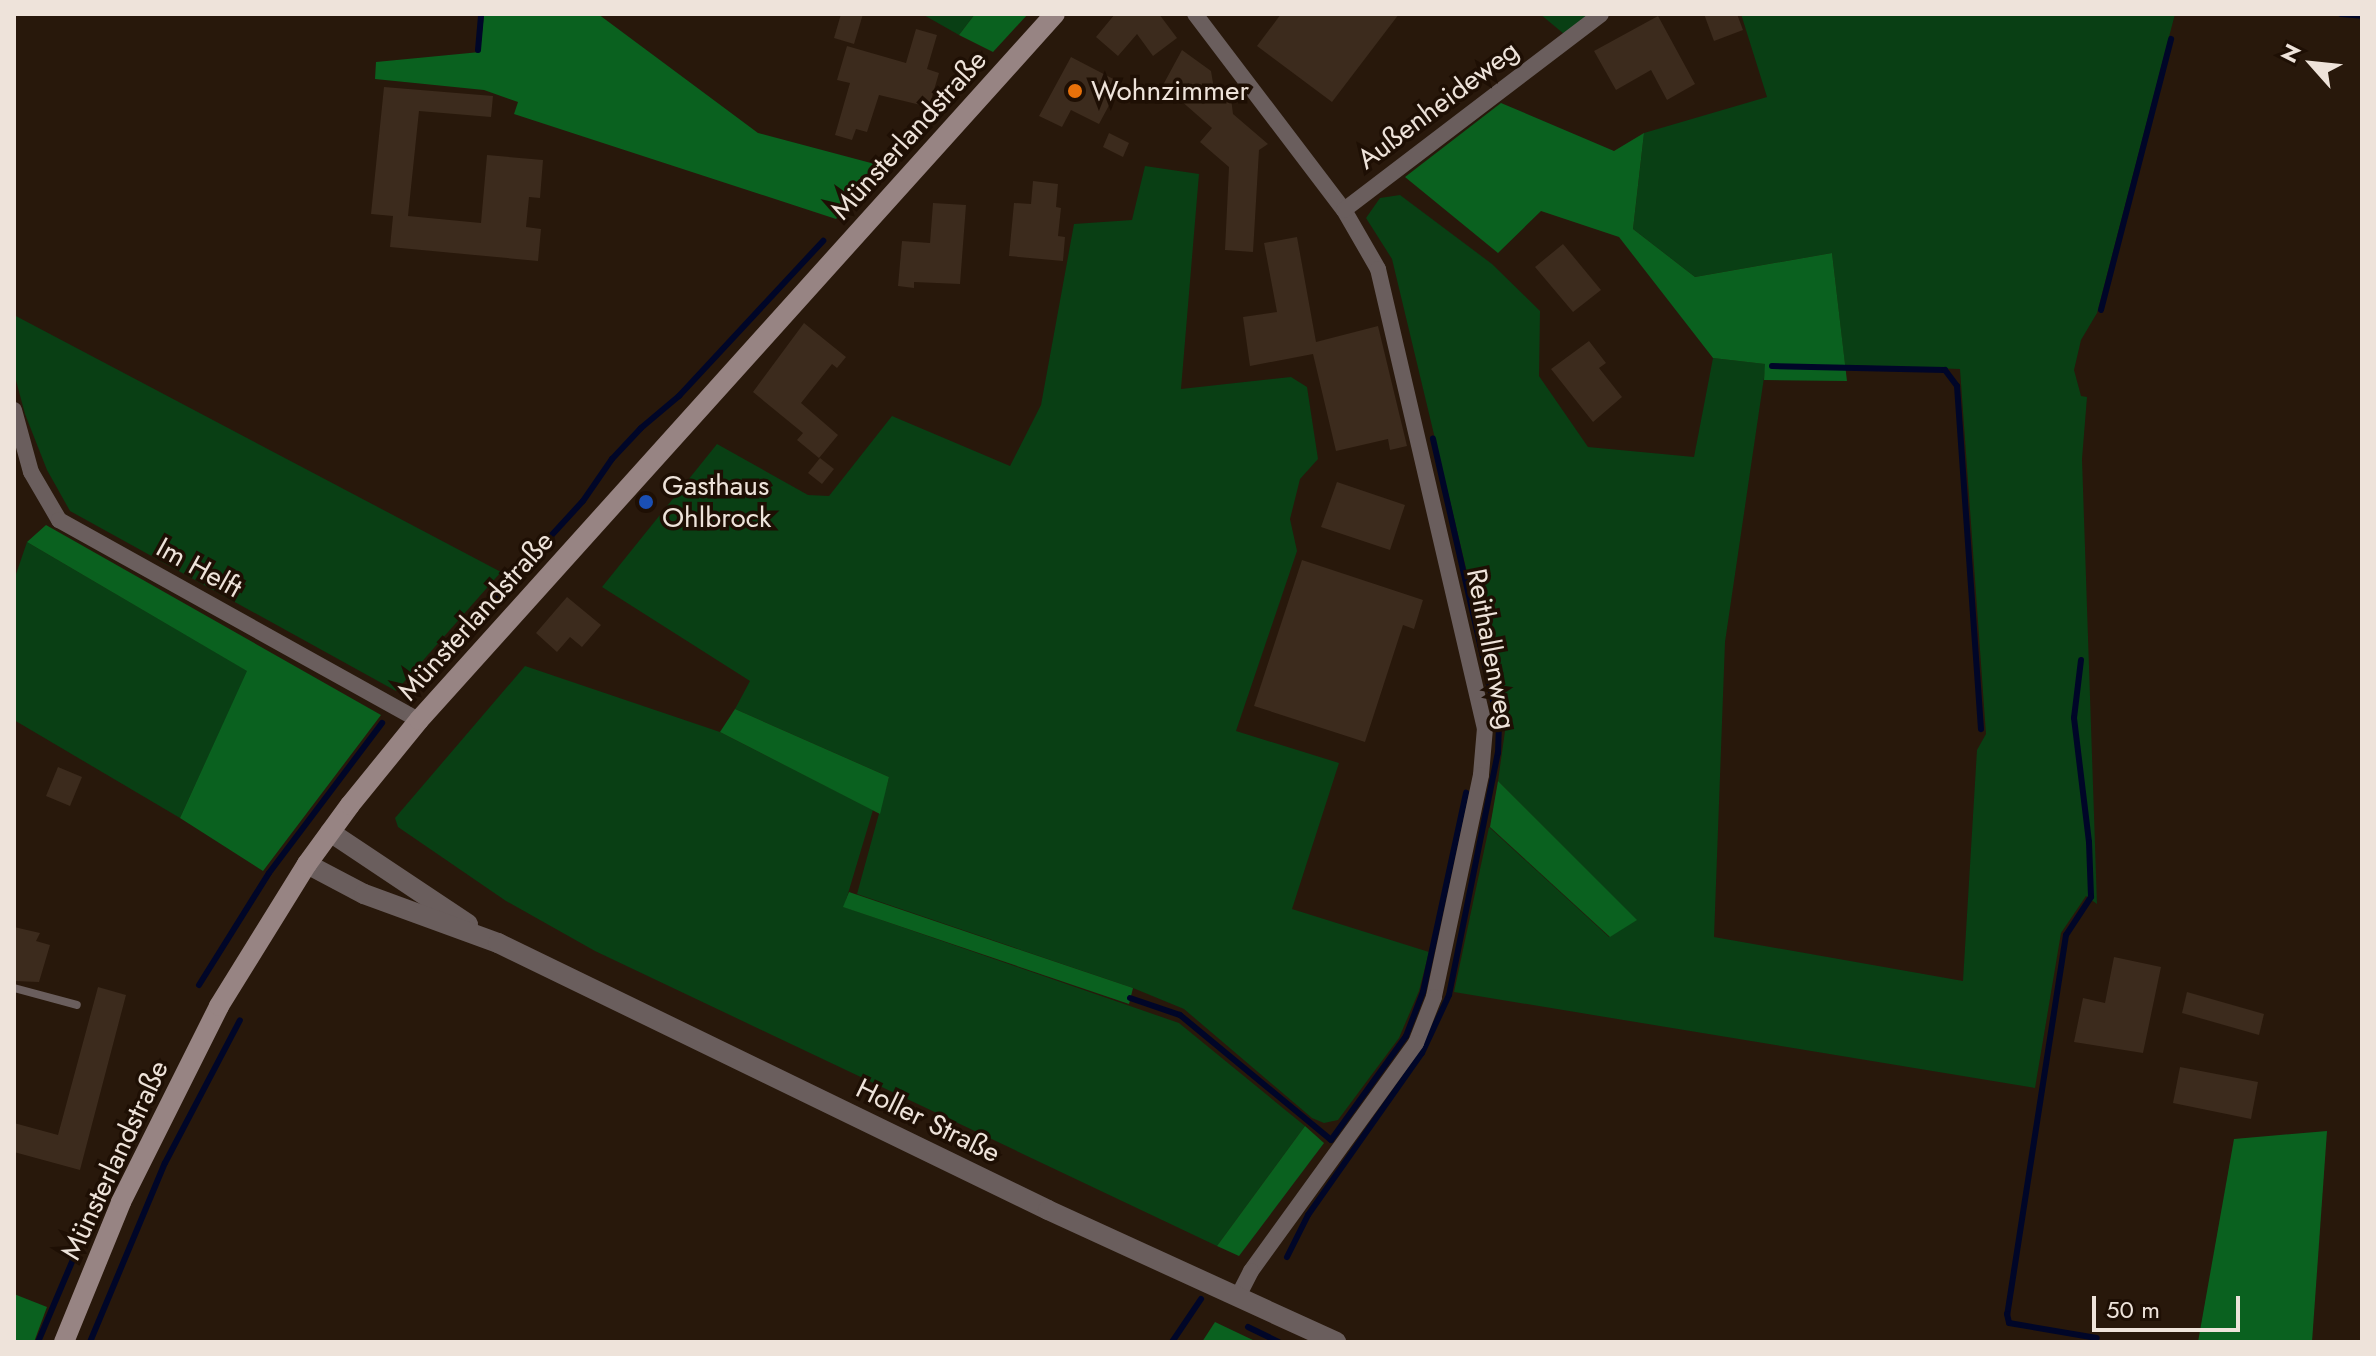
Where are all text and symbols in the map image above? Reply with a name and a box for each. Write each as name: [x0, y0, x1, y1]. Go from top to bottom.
north arrow: [2272, 24, 2352, 104]
street label: Außenheideweg: [1351, 34, 1525, 176]
text: N: [2272, 38, 2309, 68]
street label: Münsterlandstraße: [824, 44, 994, 226]
place label: Wohnzimmer: [1091, 74, 1249, 108]
marker: Wohnzimmer: [1066, 82, 1084, 100]
place label: Gasthaus Ohlbrock: [662, 469, 771, 535]
marker: Gasthaus Ohlbrock: [637, 493, 655, 511]
street label: Münsterlandstraße: [391, 525, 561, 707]
street label: Im Helft: [150, 531, 248, 605]
street label: Reithallenweg: [1459, 566, 1523, 732]
street label: Münsterlandstraße: [54, 1055, 176, 1265]
street label: Holler Straße: [851, 1072, 1005, 1170]
scale bar: [2096, 1280, 2244, 1330]
text: 50 m: [2106, 1292, 2160, 1327]

